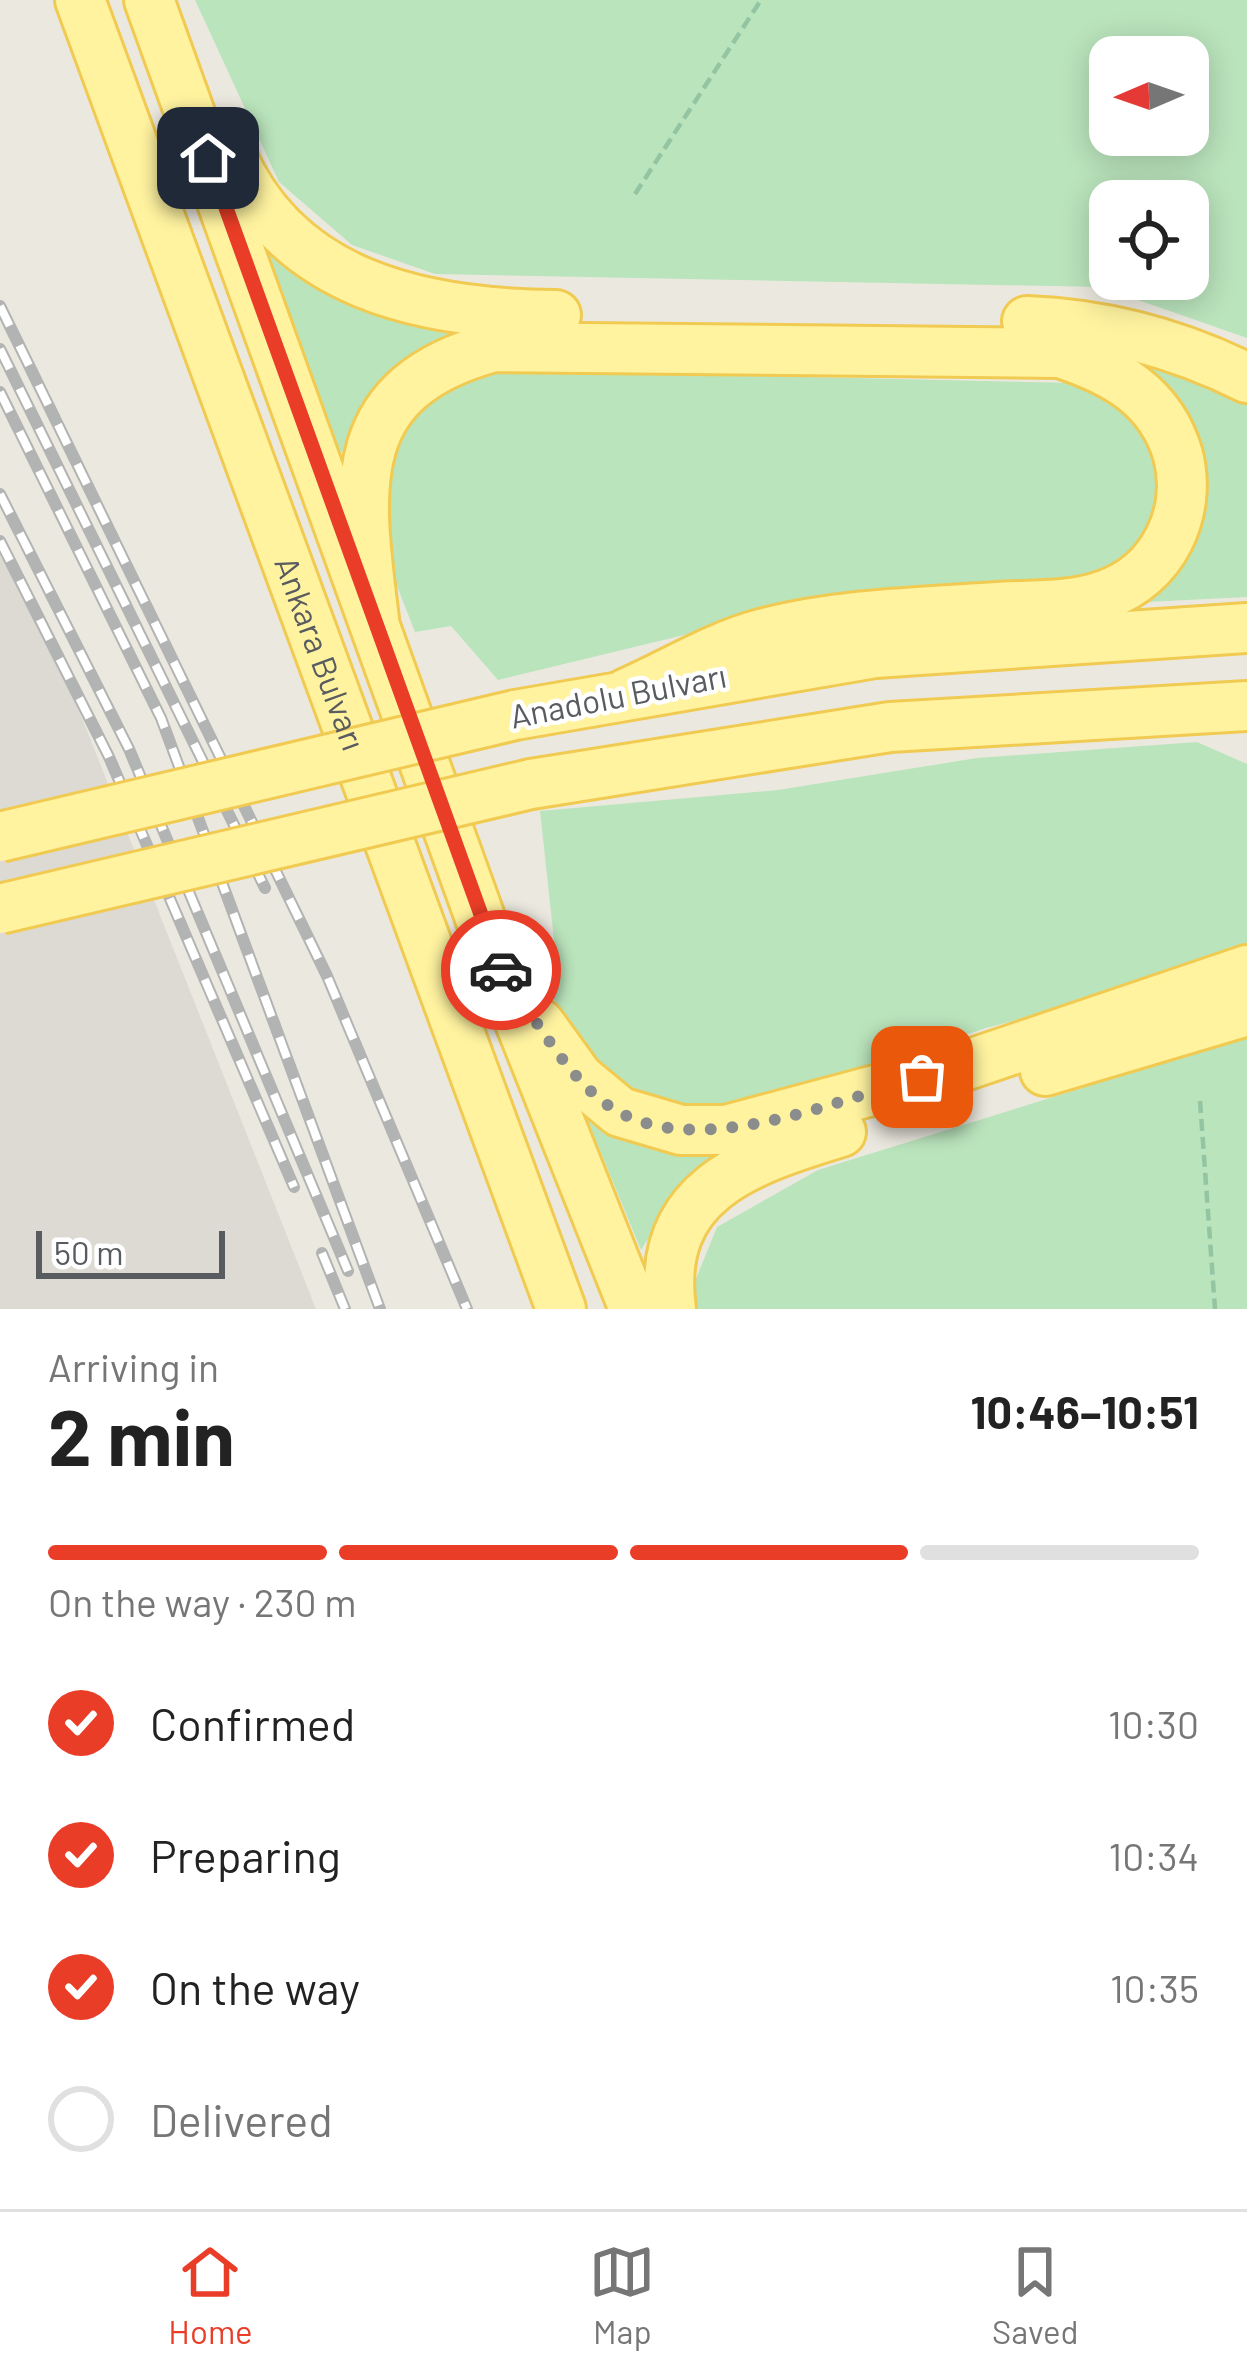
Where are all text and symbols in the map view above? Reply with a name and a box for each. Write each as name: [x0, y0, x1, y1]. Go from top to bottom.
north arrow: [1089, 36, 1209, 156]
map controls: [1089, 36, 1209, 300]
pin: [157, 107, 259, 209]
icon: home: [175, 125, 241, 191]
button: locate: [1089, 180, 1209, 300]
street label: Ankara Bulvarı: [267, 551, 375, 755]
street label: Anadolu Bulvarı: [506, 654, 729, 736]
courier: [441, 910, 561, 1030]
icon: car: [468, 937, 534, 1003]
pin: [871, 1026, 973, 1128]
icon: bag: [889, 1044, 955, 1110]
scale bar: [36, 1225, 225, 1278]
text: 50 m: [54, 1232, 124, 1272]
text: Arriving in: [48, 1343, 219, 1390]
text: 10:46–10:51: [971, 1384, 1199, 1438]
text: 2 min: [48, 1388, 235, 1482]
text: On the way · 230 m: [48, 1578, 357, 1625]
icon: check: [48, 1690, 114, 1756]
text: Confirmed: [150, 1696, 355, 1750]
text: 10:30: [1108, 1700, 1199, 1747]
icon: check: [48, 1822, 114, 1888]
text: Preparing: [150, 1828, 341, 1882]
text: 10:34: [1109, 1832, 1199, 1879]
icon: check: [48, 1954, 114, 2020]
text: On the way: [150, 1960, 360, 2014]
text: 10:35: [1110, 1964, 1199, 2011]
text: Delivered: [150, 2092, 333, 2146]
tab: Home: [168, 2239, 253, 2351]
tab: Map: [589, 2239, 655, 2351]
tab: Saved: [992, 2239, 1079, 2351]

